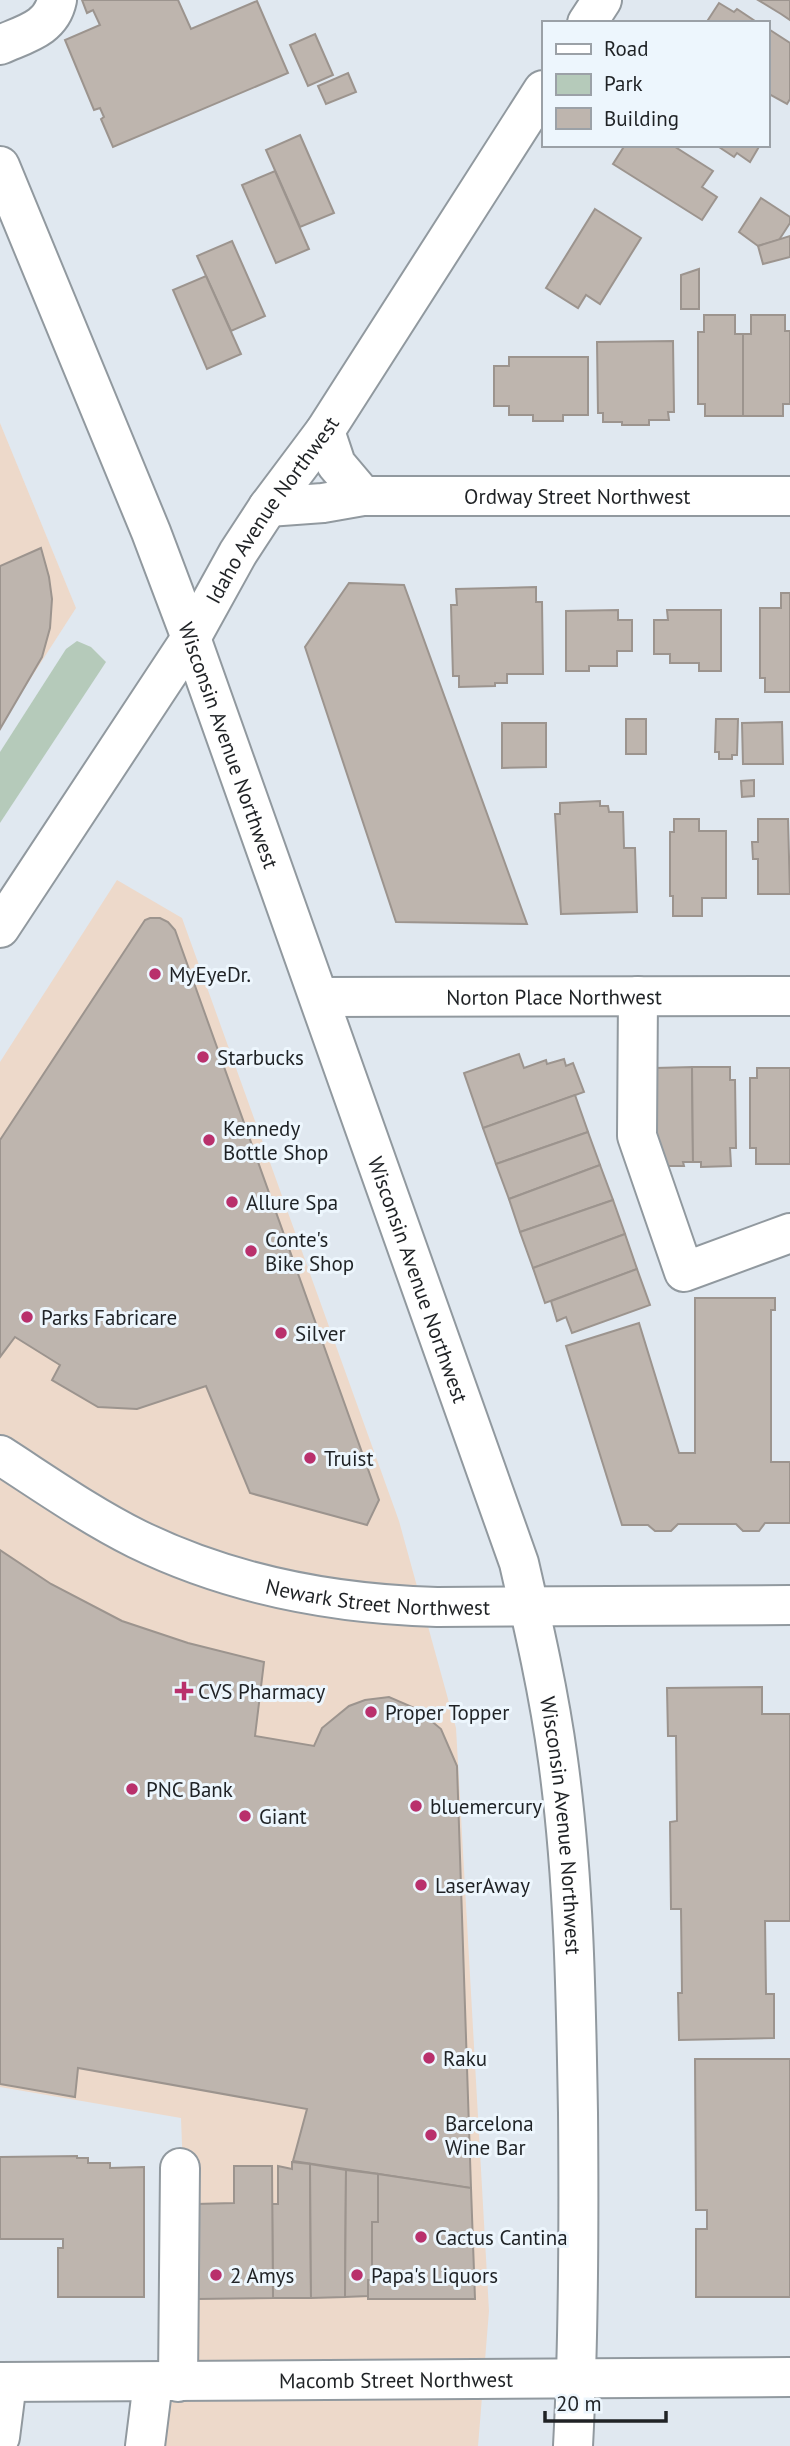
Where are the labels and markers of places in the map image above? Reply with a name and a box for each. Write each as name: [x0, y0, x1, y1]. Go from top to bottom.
place label: MyEyeDr.: [169, 961, 251, 988]
marker: MyEyeDr.: [147, 966, 163, 982]
place label: Starbucks: [217, 1044, 304, 1071]
marker: Starbucks: [195, 1049, 211, 1065]
place label: Kennedy Bottle Shop: [223, 1115, 328, 1166]
marker: Kennedy Bottle Shop: [201, 1132, 217, 1148]
place label: Allure Spa: [246, 1189, 338, 1216]
marker: Allure Spa: [224, 1194, 240, 1210]
place label: Conte's Bike Shop: [265, 1226, 354, 1277]
marker: Conte's Bike Shop: [243, 1243, 259, 1259]
place label: Parks Fabricare: [41, 1304, 177, 1331]
marker: Parks Fabricare: [19, 1309, 35, 1325]
place label: Silver: [295, 1320, 346, 1347]
marker: Silver: [273, 1325, 289, 1341]
place label: Truist: [324, 1445, 374, 1472]
marker: Truist: [302, 1450, 318, 1466]
place label: CVS Pharmacy: [198, 1678, 326, 1705]
marker: CVS Pharmacy: [176, 1683, 192, 1699]
place label: Proper Topper: [385, 1699, 509, 1726]
marker: Proper Topper: [363, 1704, 379, 1720]
place label: PNC Bank: [146, 1776, 233, 1803]
marker: PNC Bank: [124, 1781, 140, 1797]
place label: bluemercury: [430, 1793, 542, 1820]
marker: bluemercury: [408, 1798, 424, 1814]
place label: Giant: [259, 1803, 307, 1830]
marker: Giant: [237, 1808, 253, 1824]
place label: LaserAway: [435, 1872, 530, 1899]
marker: LaserAway: [413, 1877, 429, 1893]
place label: Raku: [443, 2045, 487, 2072]
marker: Raku: [421, 2050, 437, 2066]
place label: Barcelona Wine Bar: [445, 2110, 534, 2161]
marker: Barcelona Wine Bar: [423, 2127, 439, 2143]
place label: Cactus Cantina: [435, 2224, 568, 2251]
marker: Cactus Cantina: [413, 2229, 429, 2245]
place label: 2 Amys: [230, 2262, 294, 2289]
place label: Papa's Liquors: [371, 2262, 498, 2289]
marker: 2 Amys: [208, 2267, 224, 2283]
marker: Papa's Liquors: [349, 2267, 365, 2283]

